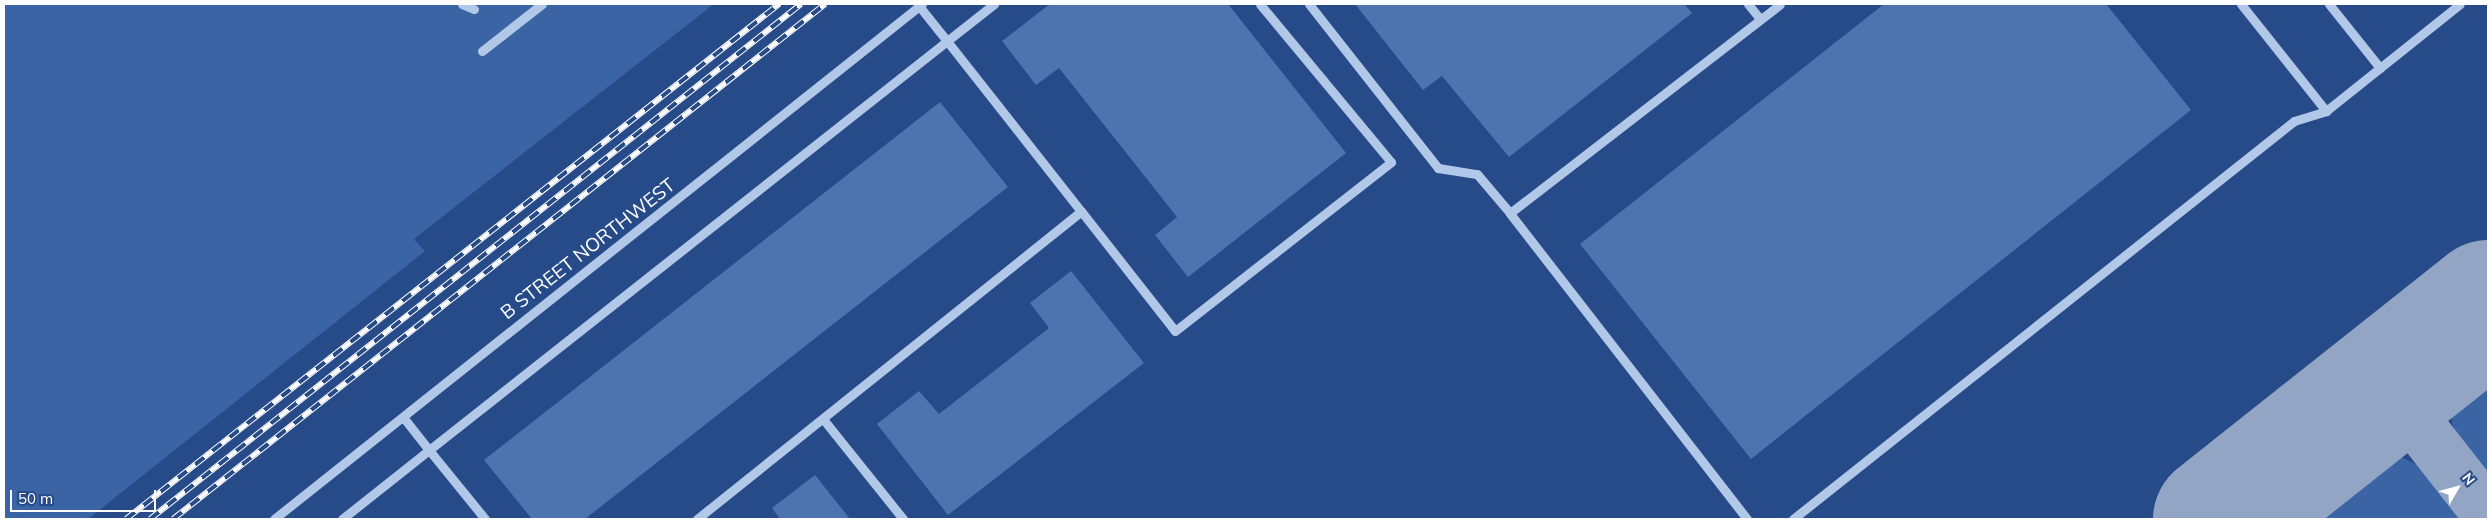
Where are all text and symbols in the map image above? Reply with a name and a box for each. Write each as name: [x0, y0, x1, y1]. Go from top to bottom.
street label: B STREET NORTHWEST: [496, 174, 680, 324]
north arrow: [2432, 463, 2482, 513]
text: N: [2458, 469, 2479, 488]
scale bar: [12, 480, 159, 512]
text: 50 m: [18, 489, 53, 508]

